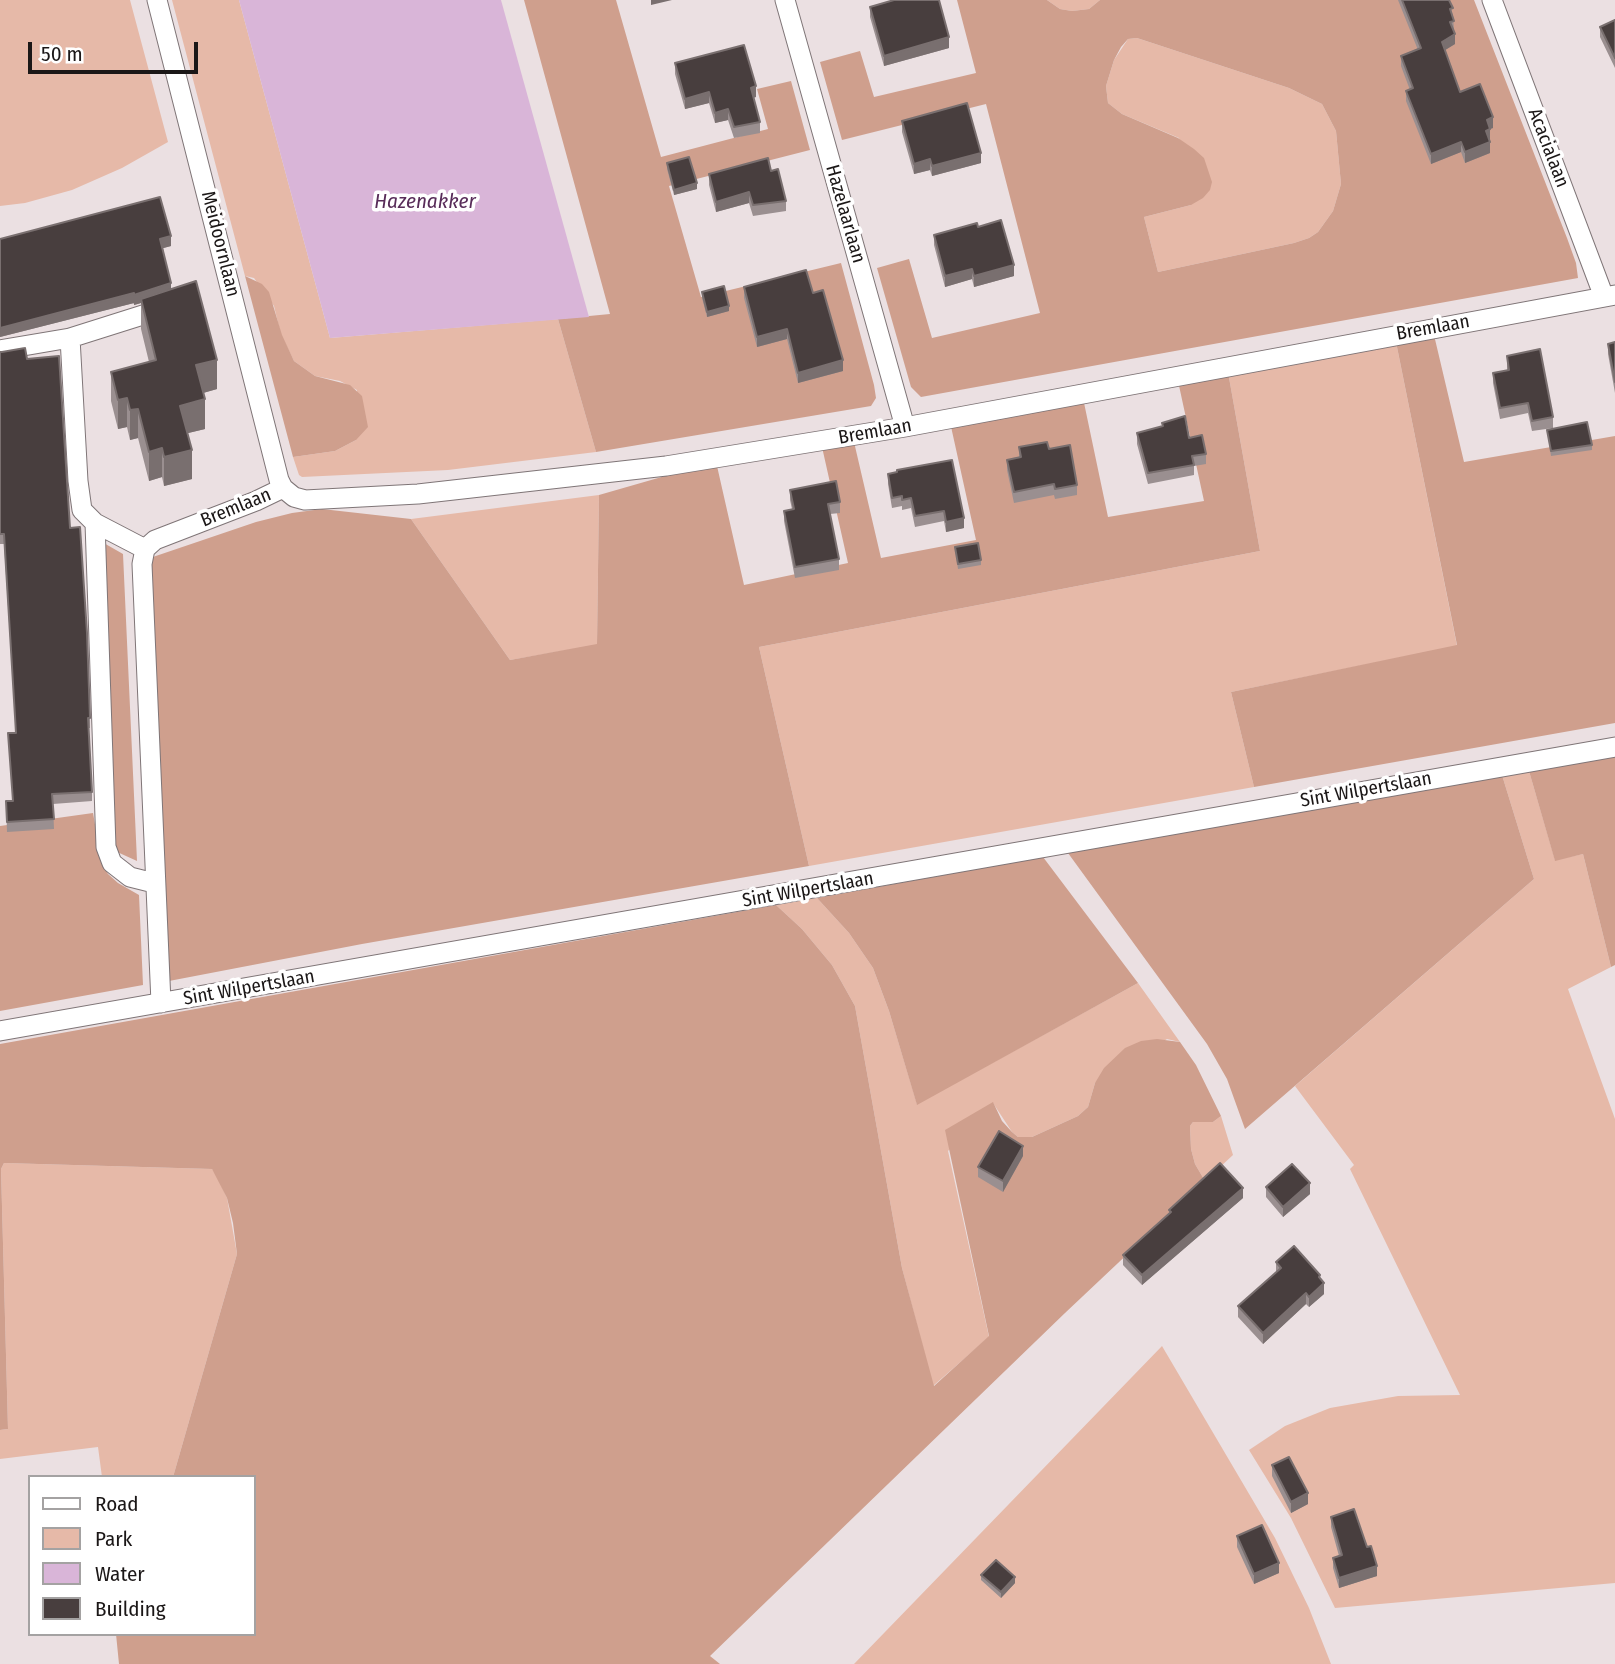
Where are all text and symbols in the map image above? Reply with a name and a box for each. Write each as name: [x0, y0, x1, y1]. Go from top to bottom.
scale bar: [32, 28, 201, 72]
text: 50 m: [41, 41, 83, 67]
street label: Acacialaan: [1523, 105, 1573, 191]
street label: Hazelaarlaan: [820, 162, 870, 266]
street label: Meidoornlaan: [196, 189, 244, 299]
water label: Hazenakker: [374, 189, 476, 215]
street label: Bremlaan: [1395, 310, 1471, 346]
street label: Bremlaan: [837, 414, 913, 450]
street label: Bremlaan: [197, 484, 275, 532]
street label: Sint Wilpertslaan: [1299, 767, 1433, 813]
street label: Sint Wilpertslaan: [741, 867, 875, 913]
street label: Sint Wilpertslaan: [182, 965, 316, 1011]
legend: [28, 1475, 256, 1636]
text: Road: [95, 1491, 139, 1517]
text: Park: [95, 1526, 132, 1552]
text: Water: [95, 1561, 145, 1587]
text: Building: [95, 1596, 166, 1622]

